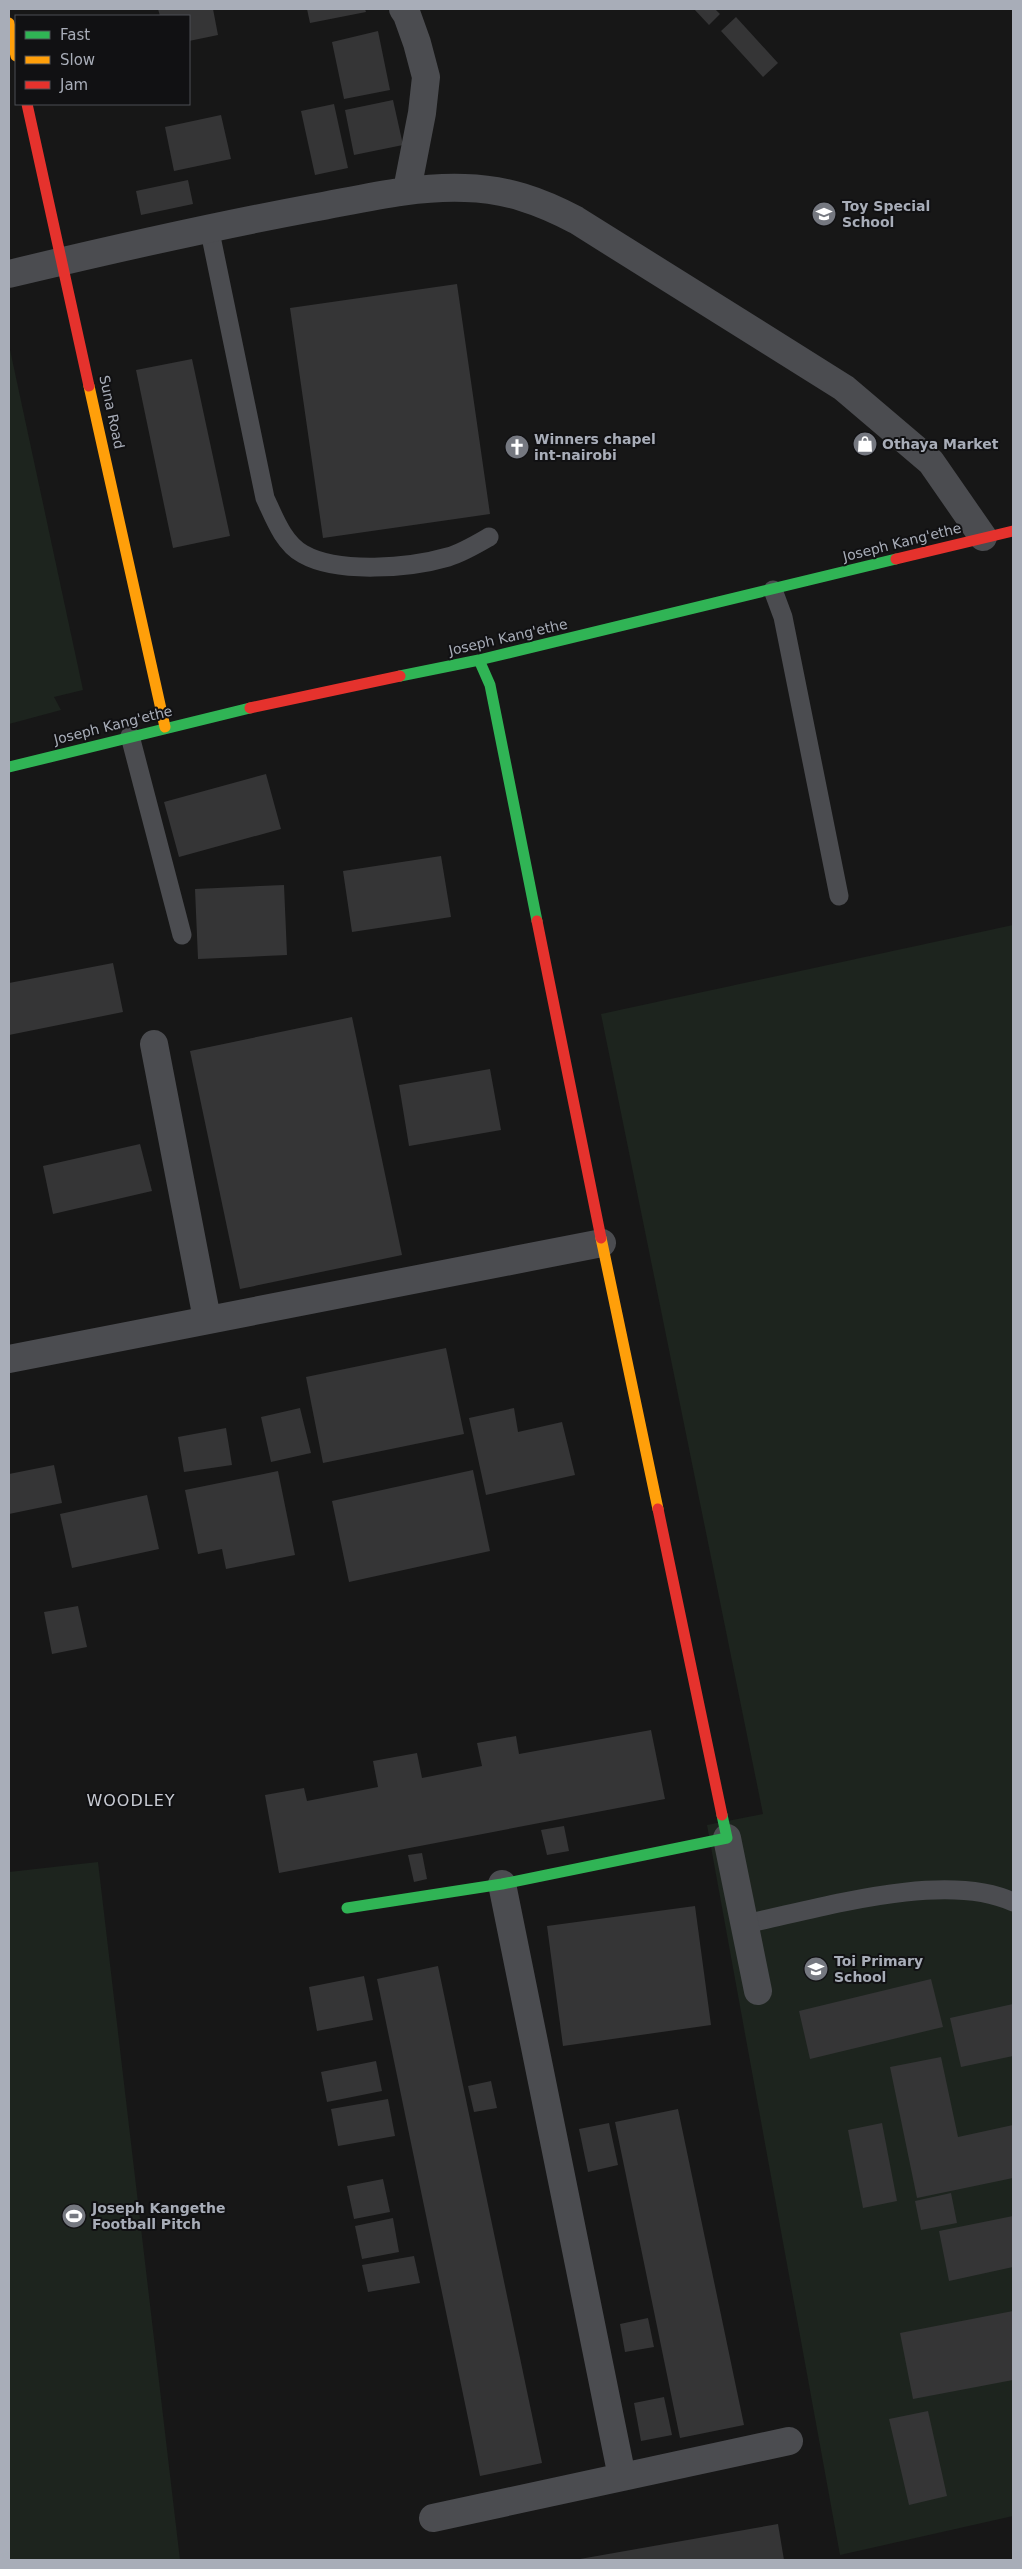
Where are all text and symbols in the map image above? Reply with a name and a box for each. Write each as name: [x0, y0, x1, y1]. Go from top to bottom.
legend: [15, 15, 190, 105]
text: Fast: [60, 26, 90, 44]
text: Slow: [60, 51, 95, 69]
text: Jam: [59, 76, 88, 94]
place label: Toy Special School: [842, 198, 930, 230]
school or university icon: Toy Special School: [811, 201, 837, 227]
street label: Suna Road: [96, 374, 128, 450]
place label: Winners chapel int-nairobi: [534, 431, 656, 463]
shop icon: Othaya Market: [852, 431, 878, 457]
church icon: Winners chapel int-nairobi: [504, 434, 530, 460]
place label: Othaya Market: [882, 436, 999, 452]
street label: Joseph Kang'ethe: [840, 520, 963, 565]
street label: Joseph Kang'ethe: [446, 616, 569, 659]
street label: Joseph Kang'ethe: [51, 703, 174, 748]
district label: WOODLEY: [86, 1791, 176, 1810]
place label: Toi Primary School: [834, 1953, 923, 1985]
school or university icon: Toi Primary School: [803, 1956, 829, 1982]
place label: Joseph Kangethe Football Pitch: [91, 2200, 225, 2232]
sports icon: Joseph Kangethe Football Pitch: [61, 2203, 87, 2229]

